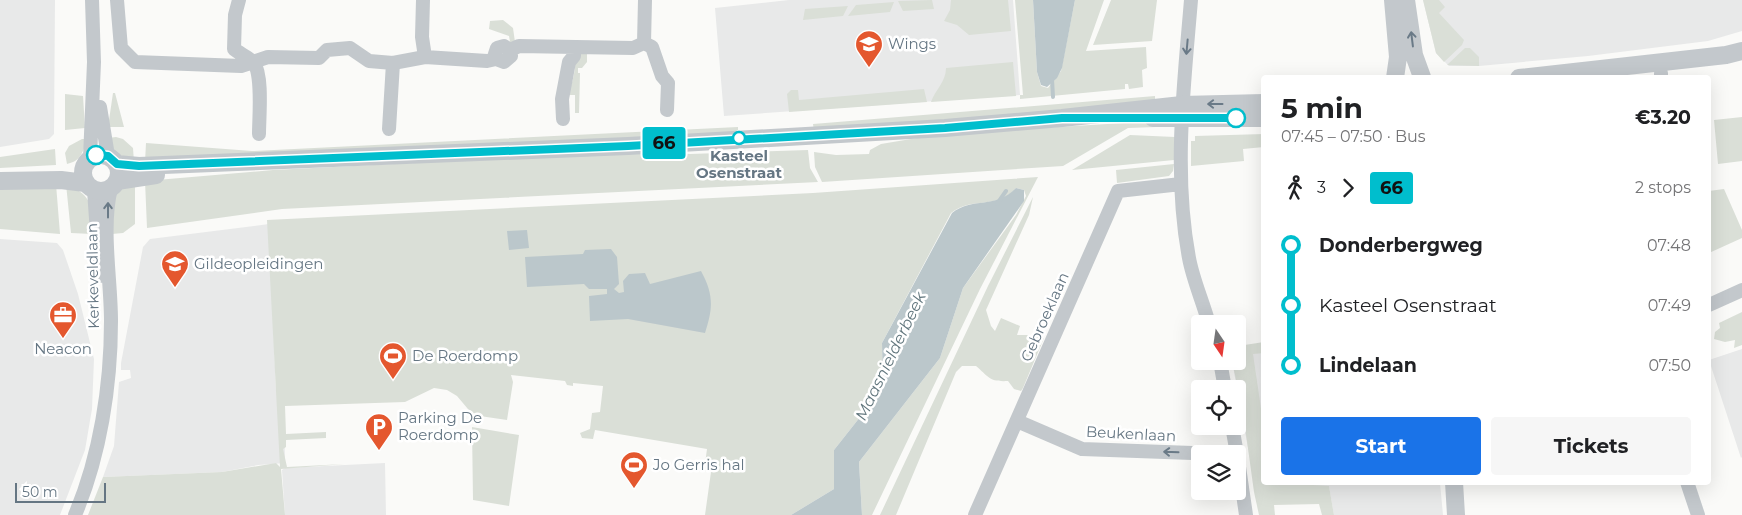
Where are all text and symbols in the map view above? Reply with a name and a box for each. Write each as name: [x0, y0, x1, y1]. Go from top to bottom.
school or university icon: Wings: [854, 29, 884, 68]
one-way arrow: [1407, 31, 1417, 47]
place label: Wings: [888, 34, 936, 53]
one-way arrow: [1182, 39, 1192, 55]
text: 5 min: [1281, 91, 1363, 125]
one-way arrow: [1207, 99, 1224, 109]
text: €3.20: [1635, 106, 1691, 129]
unlabelled marker: [1226, 108, 1246, 128]
line badge: 66: [642, 127, 686, 159]
text: 07:45 – 07:50 · Bus: [1281, 127, 1426, 146]
marker: Kasteel Osenstraat: [732, 131, 746, 145]
text: 66: [653, 132, 675, 154]
unlabelled marker: [86, 145, 106, 165]
place label: Kasteel Osenstraat: [696, 146, 782, 182]
icon: walk: [1281, 174, 1309, 202]
icon: forward: [1334, 174, 1362, 202]
text: 66: [1380, 177, 1403, 199]
text: 3: [1317, 178, 1326, 197]
text: 2 stops: [1635, 178, 1691, 197]
one-way arrow: [103, 203, 113, 219]
street label: Kerkeveldlaan: [82, 223, 103, 329]
text: Donderbergweg: [1319, 234, 1483, 257]
text: 07:48: [1647, 236, 1691, 255]
school or university icon: Gildeopleidingen: [160, 249, 190, 288]
place label: Gildeopleidingen: [194, 254, 323, 273]
street label: Gebroeklaan: [1016, 269, 1073, 364]
water label: Maasnielderbeek: [851, 288, 930, 423]
text: Kasteel Osenstraat: [1319, 294, 1497, 317]
text: 07:49: [1648, 296, 1691, 315]
office icon: Neacon: [48, 300, 78, 339]
north arrow: [1191, 315, 1246, 370]
map controls: [1191, 315, 1246, 500]
place label: Neacon: [34, 339, 92, 358]
sports icon: De Roerdomp: [378, 341, 408, 380]
place label: De Roerdomp: [412, 346, 518, 365]
text: Lindelaan: [1319, 354, 1417, 377]
text: 07:50: [1648, 356, 1691, 375]
button: locate: [1191, 380, 1246, 435]
place label: Parking De Roerdomp: [398, 408, 482, 444]
parking icon: Parking De Roerdomp: [364, 412, 394, 451]
button: Start: [1281, 417, 1481, 475]
button: Tickets: [1491, 417, 1691, 475]
street label: Beukenlaan: [1085, 422, 1177, 445]
button: layers: [1191, 445, 1246, 500]
one-way arrow: [1163, 447, 1180, 457]
sports icon: Jo Gerris hal: [619, 450, 649, 489]
place label: Jo Gerris hal: [652, 455, 745, 474]
scale bar: [15, 480, 106, 503]
text: 50 m: [22, 483, 58, 501]

